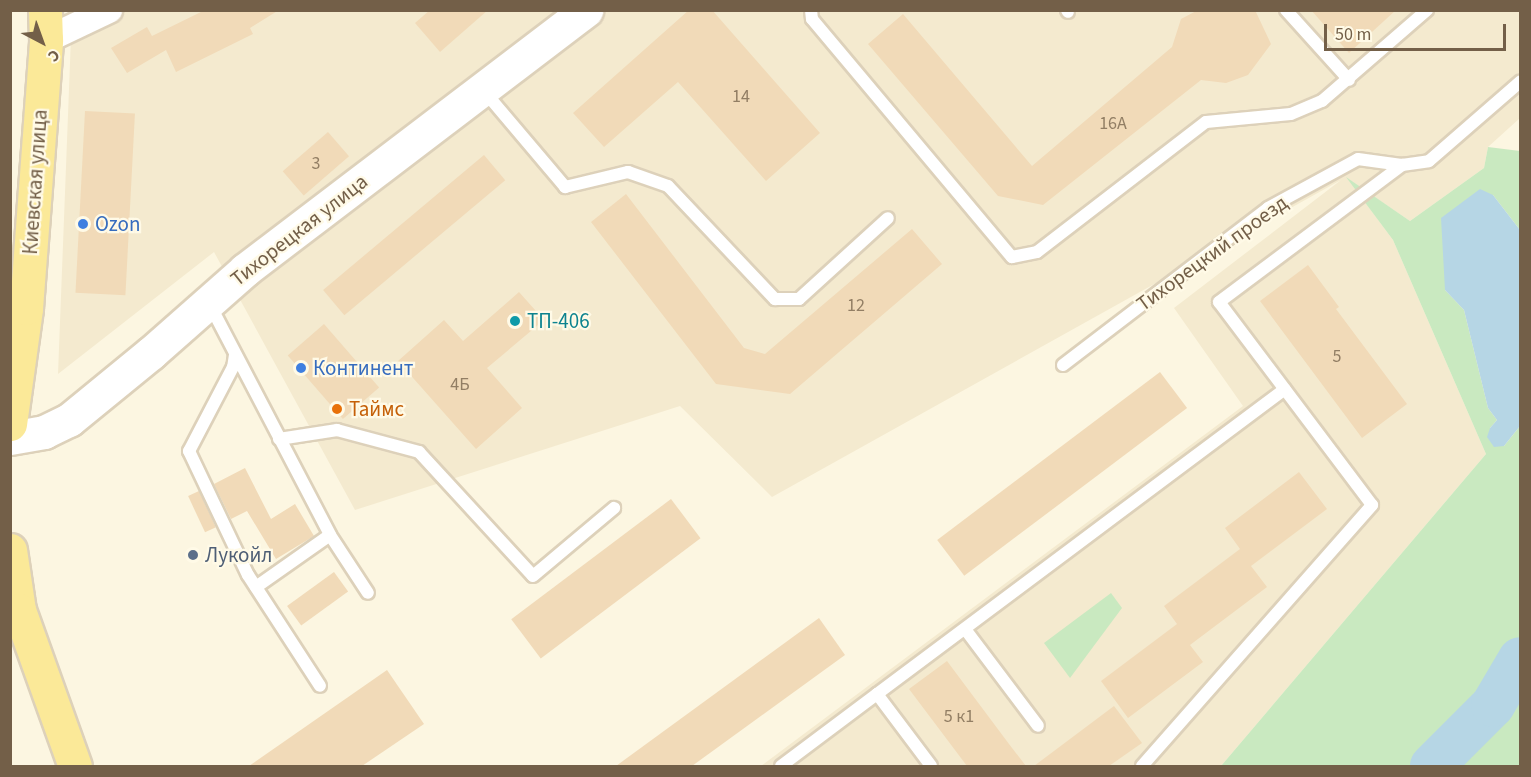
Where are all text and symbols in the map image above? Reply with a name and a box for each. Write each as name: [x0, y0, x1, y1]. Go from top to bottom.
north arrow: [12, 12, 72, 72]
scale bar: [1327, 12, 1508, 50]
text: 50 m: [1335, 22, 1371, 47]
text: С: [43, 44, 65, 67]
house number: 14: [732, 86, 750, 108]
street label: Киевская улица: [17, 109, 53, 255]
house number: 16А: [1099, 113, 1127, 135]
house number: 3: [312, 153, 320, 175]
street label: Тихорецкая улица: [225, 169, 373, 291]
street label: Тихорецкий проезд: [1132, 190, 1292, 316]
place label: Ozon: [95, 211, 140, 237]
marker: Ozon: [76, 217, 90, 231]
house number: 12: [847, 295, 865, 317]
place label: ТП-406: [527, 308, 590, 334]
marker: ТП-406: [508, 314, 522, 328]
house number: 5: [1333, 346, 1341, 368]
place label: Континент: [313, 355, 413, 381]
marker: Континент: [294, 361, 308, 375]
house number: 4Б: [450, 374, 470, 396]
place label: Таймс: [349, 396, 404, 422]
marker: Таймс: [330, 402, 344, 416]
place label: Лукойл: [205, 542, 272, 568]
marker: Лукойл: [186, 548, 200, 562]
house number: 5 к1: [944, 706, 974, 728]

